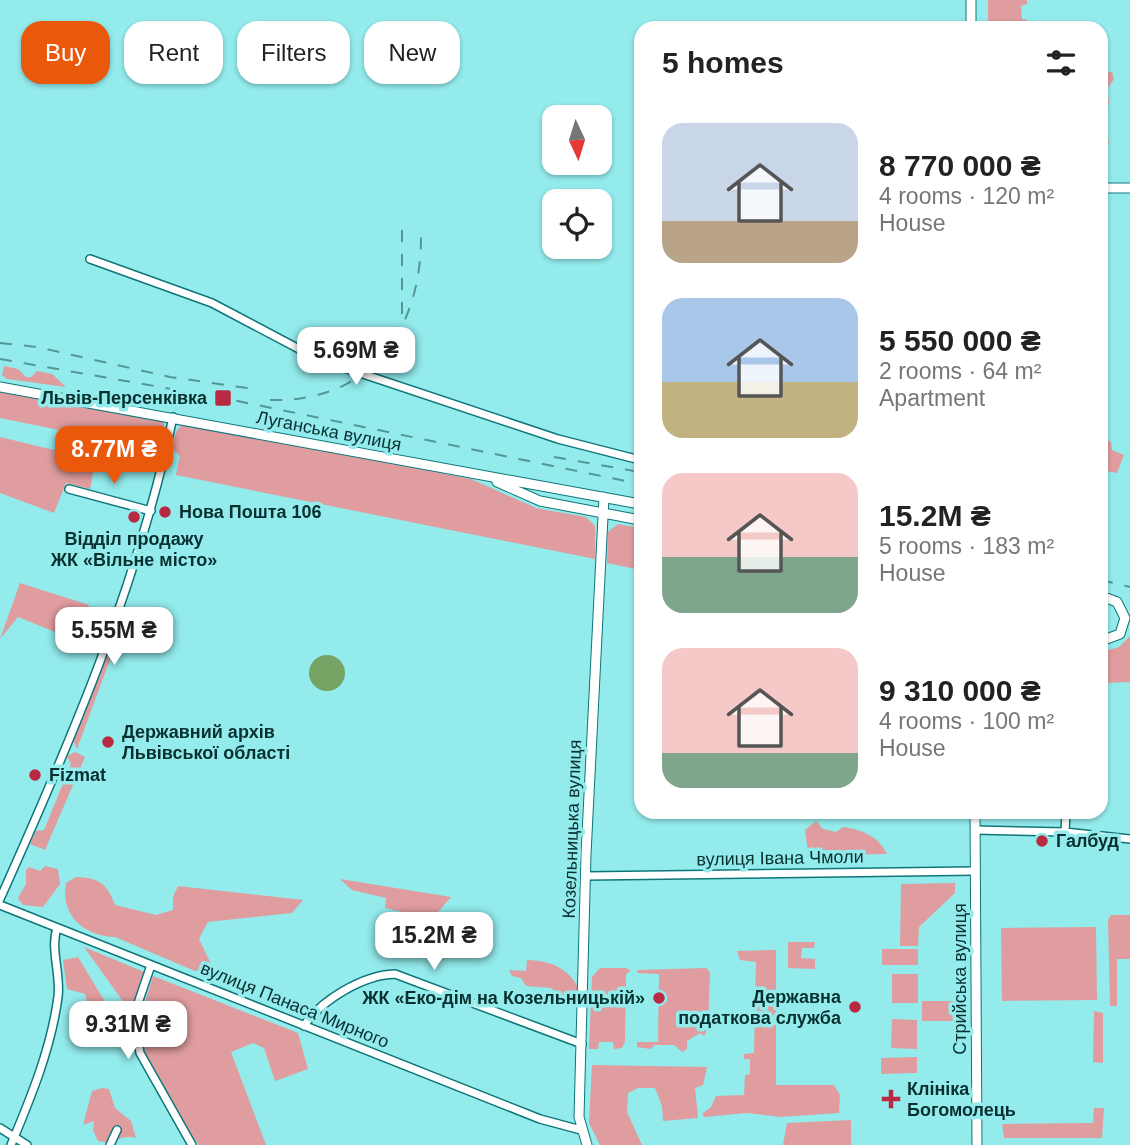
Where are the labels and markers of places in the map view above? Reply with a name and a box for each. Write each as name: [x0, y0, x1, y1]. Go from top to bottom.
pin: 5.69M ₴: [291, 328, 421, 387]
place label: Львів-Персенківка: [41, 388, 208, 408]
marker: Львів-Персенківка: [213, 388, 233, 408]
pin: 8.77M ₴: [49, 426, 179, 486]
place label: Нова Пошта 106: [179, 502, 322, 522]
marker: Нова Пошта 106: [157, 504, 173, 520]
marker: Відділ продажу ЖК «Вільне місто»: [126, 509, 142, 525]
place label: Відділ продажу ЖК «Вільне місто»: [50, 529, 217, 570]
pin: 5.55M ₴: [49, 608, 179, 667]
place label: Державний архів Львівської області: [122, 722, 290, 763]
marker: Державний архів Львівської області: [100, 734, 116, 750]
place label: Fizmat: [49, 765, 106, 785]
marker: Fizmat: [27, 767, 43, 783]
place label: Галбуд: [1056, 831, 1120, 851]
marker: Галбуд: [1034, 833, 1050, 849]
pin: 15.2M ₴: [369, 912, 499, 972]
place label: Державна податкова служба: [678, 987, 842, 1028]
place label: ЖК «Еко-дім на Козельницькій»: [361, 988, 645, 1008]
marker: ЖК «Еко-дім на Козельницькій»: [651, 990, 667, 1006]
marker: Державна податкова служба: [847, 999, 863, 1015]
pin: 9.31M ₴: [63, 1002, 193, 1061]
place label: Клініка Богомолець: [907, 1079, 1016, 1120]
marker: Клініка Богомолець: [881, 1089, 901, 1109]

